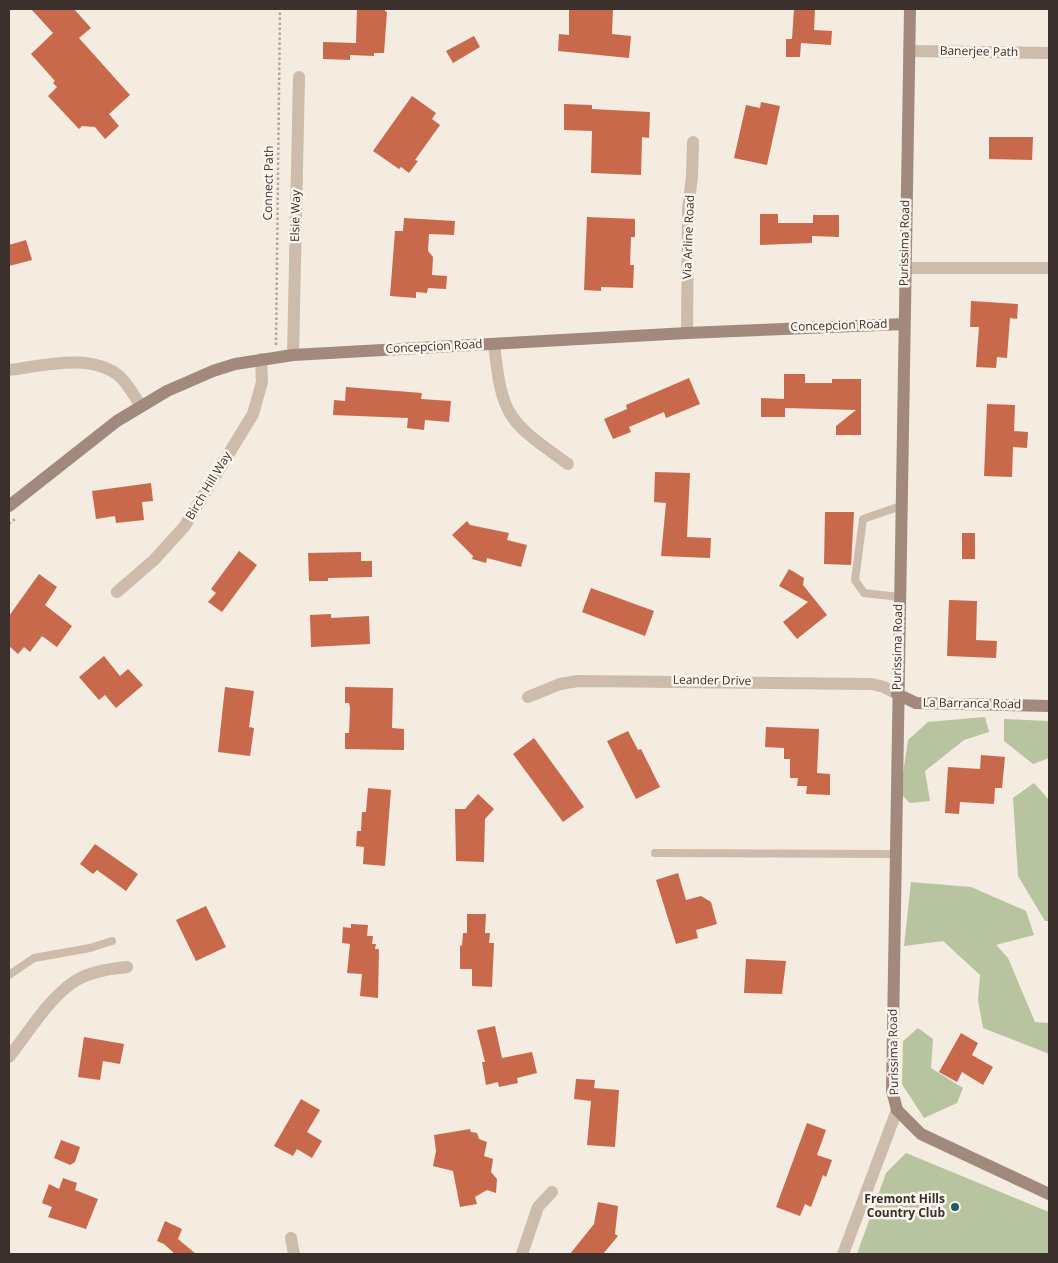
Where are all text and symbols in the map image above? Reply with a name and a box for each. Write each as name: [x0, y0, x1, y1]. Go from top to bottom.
street label: Banerjee Path: [940, 44, 1018, 60]
street label: Connect Path: [261, 145, 277, 221]
street label: Elsie Way: [288, 190, 304, 242]
street label: Via Arline Road: [680, 195, 698, 279]
street label: Purissima Road: [897, 200, 913, 286]
street label: Concepcion Road: [790, 317, 888, 335]
street label: Concepcion Road: [385, 337, 483, 357]
street label: Birch Hill Way: [183, 449, 235, 523]
street label: Purissima Road: [890, 604, 906, 690]
street label: Leander Drive: [673, 673, 751, 689]
street label: La Barranca Road: [923, 696, 1021, 712]
street label: Purissima Road: [886, 1009, 902, 1095]
place label: Fremont Hills Country Club: [864, 1193, 945, 1221]
marker: Fremont Hills Country Club: [949, 1201, 961, 1213]

